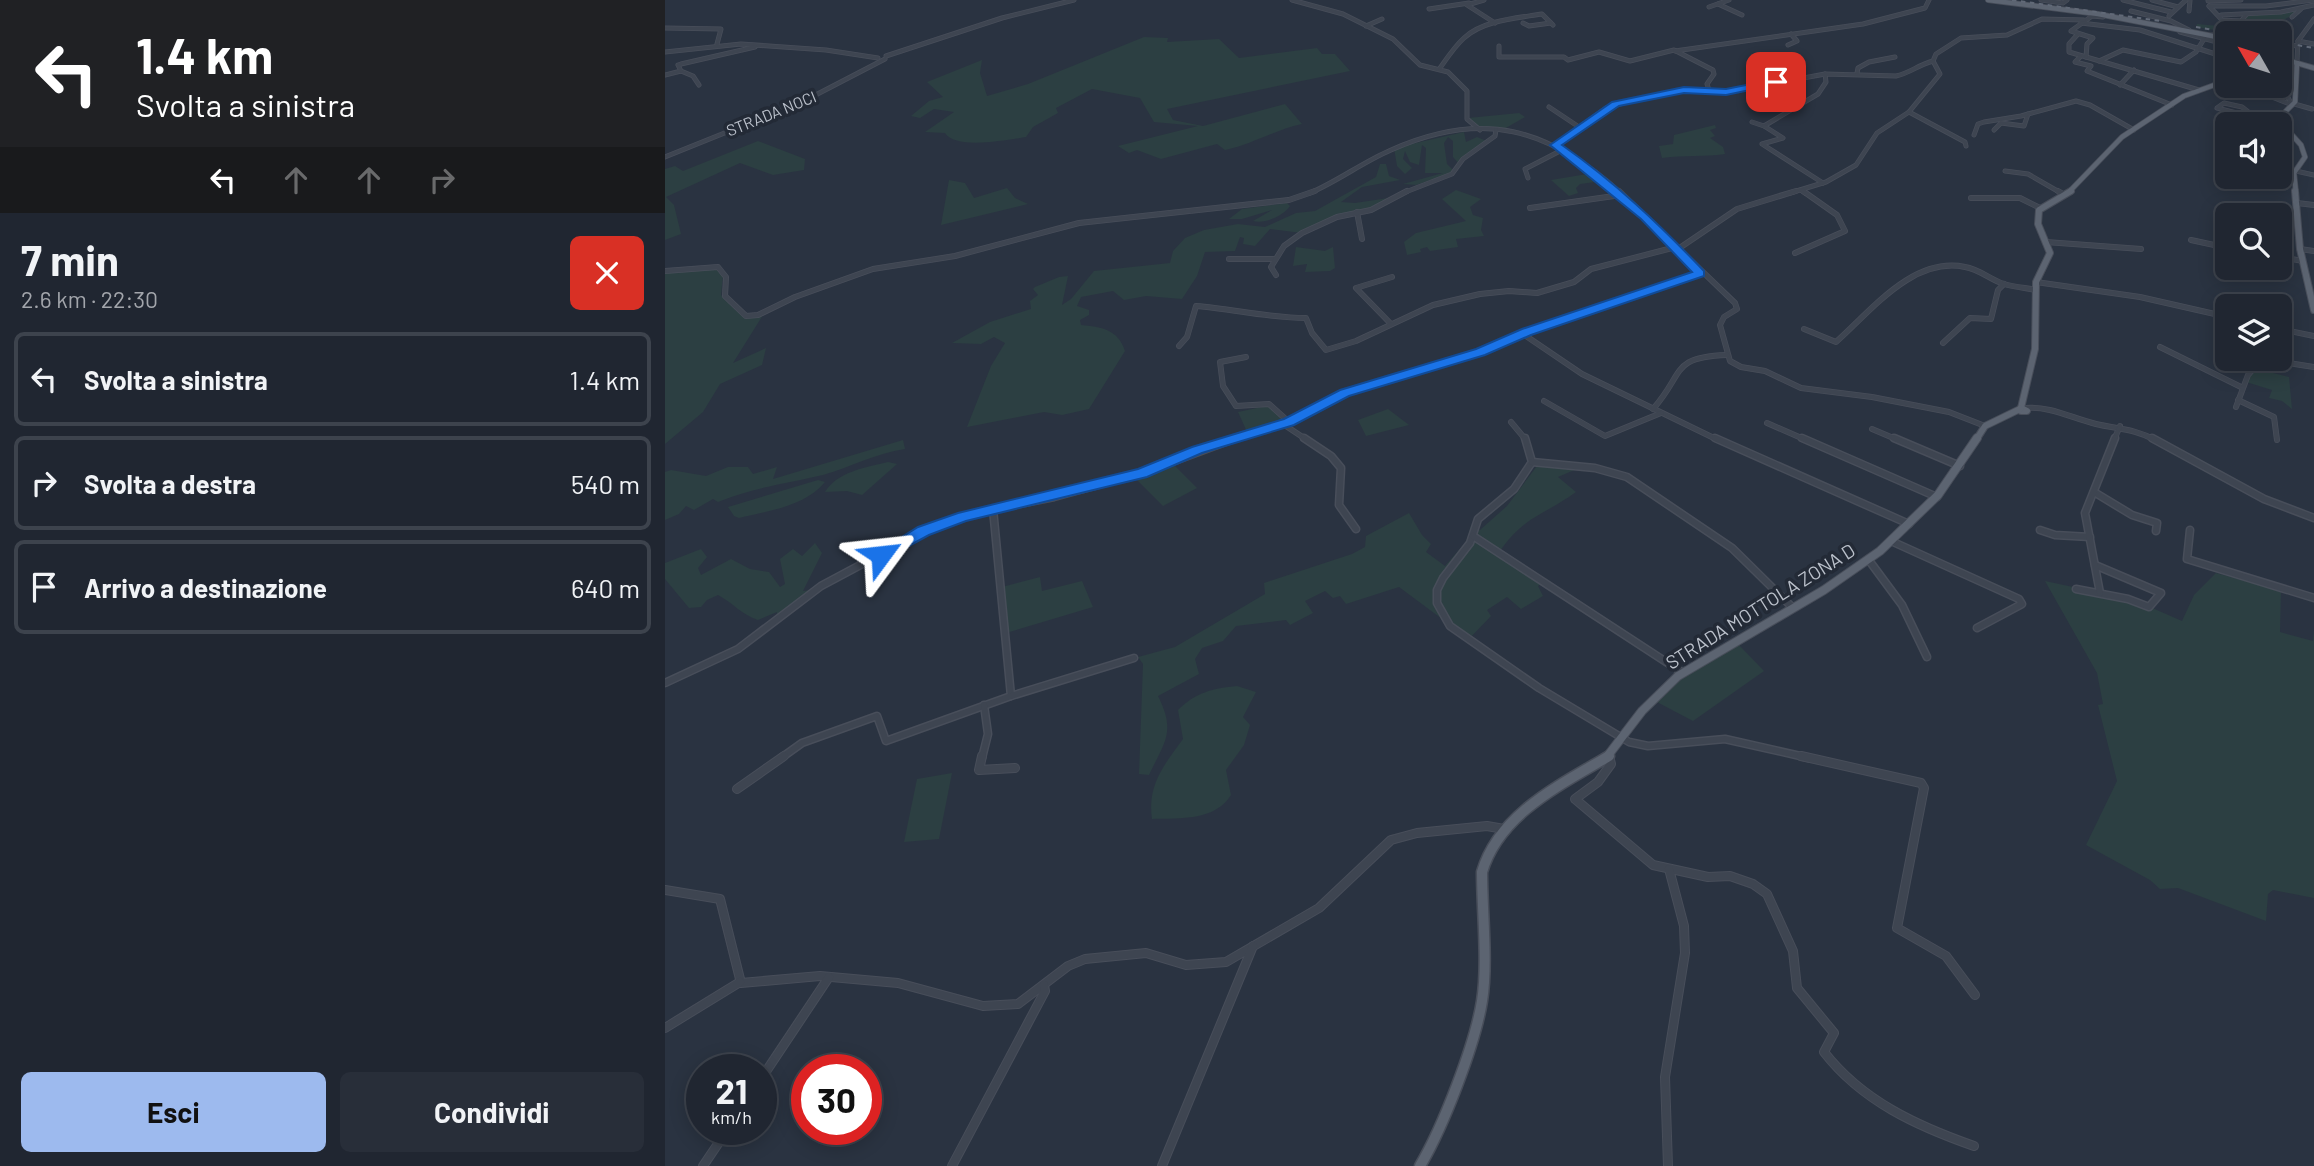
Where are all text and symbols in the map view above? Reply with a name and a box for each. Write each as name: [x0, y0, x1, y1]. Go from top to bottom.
north arrow: [2215, 21, 2293, 98]
map controls: [2215, 21, 2292, 371]
text: 1.4 km: [136, 25, 273, 84]
icon: left: [21, 28, 112, 119]
pin: [1746, 52, 1806, 112]
icon: arrive: [1757, 63, 1795, 101]
text: Svolta a sinistra: [136, 85, 355, 123]
street label: STRADA NOCI: [723, 86, 819, 140]
button: sound: [2215, 112, 2292, 189]
icon: left: [204, 161, 242, 199]
icon: ahead: [277, 161, 315, 199]
icon: ahead: [350, 161, 388, 199]
icon: right: [423, 161, 461, 199]
button: search: [2215, 203, 2292, 280]
text: 7 min: [21, 234, 119, 284]
button: close: [570, 236, 644, 310]
text: 2.6 km · 22:30: [21, 285, 158, 313]
button: layers: [2215, 294, 2292, 371]
icon: left: [25, 360, 63, 398]
text: Svolta a sinistra: [84, 364, 268, 395]
text: 1.4 km: [570, 364, 640, 395]
icon: right: [25, 464, 63, 502]
text: Svolta a destra: [84, 468, 256, 499]
text: 540 m: [571, 468, 640, 499]
position arrow: [844, 518, 918, 592]
street label: STRADA MOTTOLA ZONA D: [1661, 538, 1859, 674]
icon: arrive: [25, 568, 63, 606]
text: Arrivo a destinazione: [84, 572, 327, 603]
text: 640 m: [571, 572, 640, 603]
speed limit sign: 30: [791, 1054, 882, 1145]
text: 21: [716, 1069, 747, 1111]
button: Esci: [21, 1072, 326, 1152]
button: Condividi: [340, 1072, 644, 1152]
text: km/h: [711, 1106, 752, 1128]

